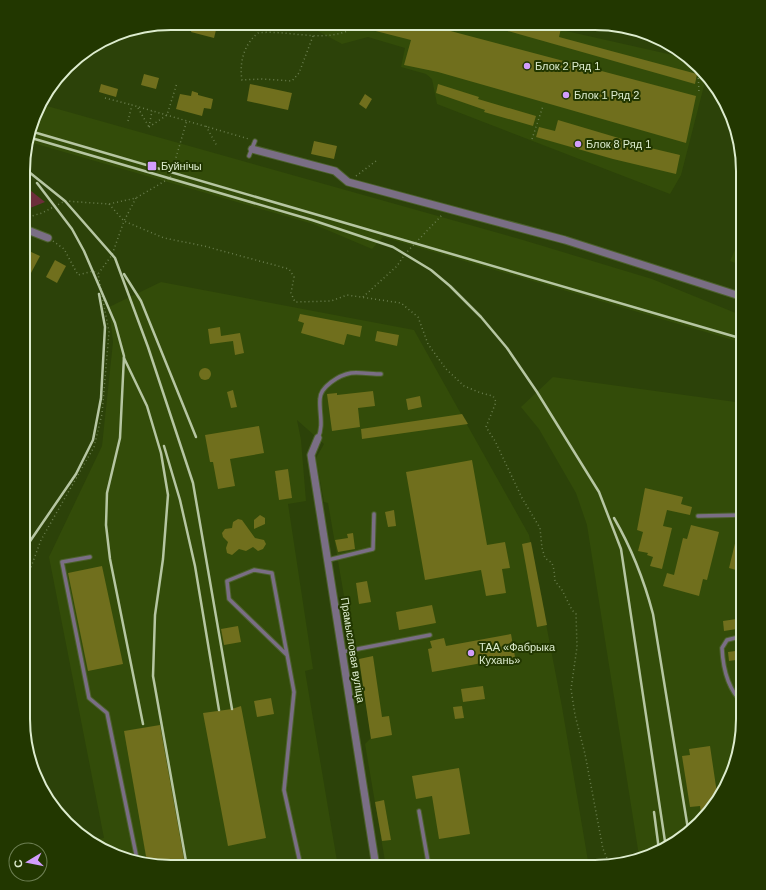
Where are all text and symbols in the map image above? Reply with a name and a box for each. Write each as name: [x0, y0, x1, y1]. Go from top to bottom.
place label: Блок 2 Ряд 1: [535, 60, 600, 72]
marker: Блок 2 Ряд 1: [522, 61, 532, 71]
place label: Блок 1 Ряд 2: [574, 89, 639, 101]
marker: Блок 1 Ряд 2: [561, 90, 571, 100]
place label: Блок 8 Ряд 1: [586, 138, 651, 150]
marker: Блок 8 Ряд 1: [573, 139, 583, 149]
marker: Буйнічы: [146, 160, 158, 172]
place label: Буйнічы: [161, 160, 202, 172]
street label: Прамысловая вуліца: [339, 596, 367, 705]
place label: ТАА «Фабрыка Кухань»: [479, 641, 556, 666]
marker: ТАА «Фабрыка Кухань»: [466, 648, 476, 658]
north arrow: [8, 842, 48, 882]
text: С: [12, 859, 25, 869]

